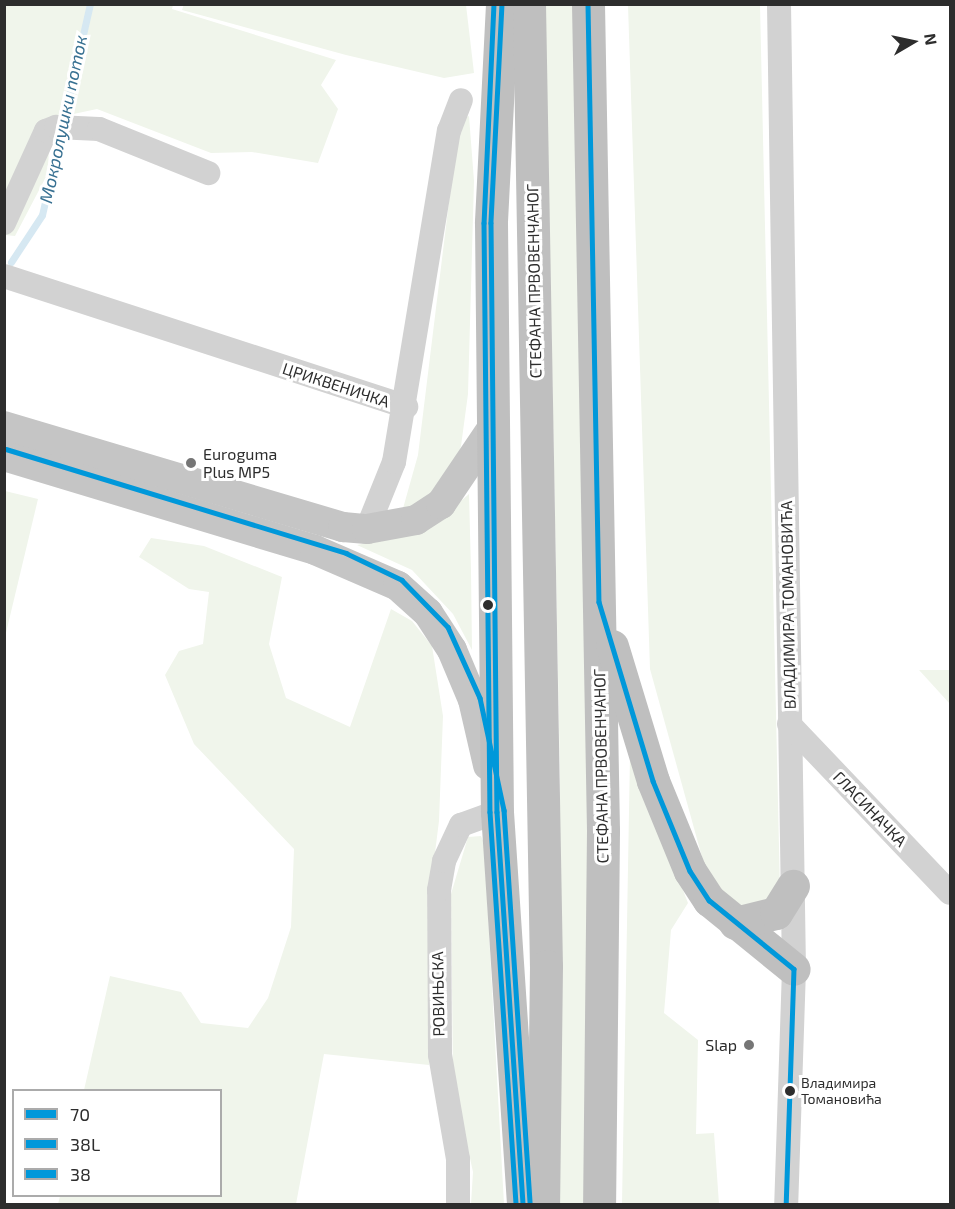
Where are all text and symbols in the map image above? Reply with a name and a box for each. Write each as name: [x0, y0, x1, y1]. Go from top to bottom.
north arrow: [883, 12, 943, 72]
text: N: [921, 32, 942, 46]
water label: Мокролушки поток: [35, 33, 91, 205]
street label: СТЕФАНА ПРВОВЕНЧАНОГ: [523, 184, 545, 378]
street label: ЦРИКВЕНИЧКА: [280, 359, 392, 411]
place label: Euroguma Plus MP5: [203, 444, 277, 482]
marker: Euroguma Plus MP5: [184, 456, 198, 470]
street label: ВЛАДИМИРА ТОМАНОВИЋА: [777, 500, 799, 710]
unlabelled marker: [482, 599, 494, 611]
street label: СТЕФАНА ПРВОВЕНЧАНОГ: [590, 669, 612, 863]
street label: ГЛАСИНАЧКА: [829, 767, 911, 851]
street label: РОВИЊСКА: [428, 951, 448, 1037]
place label: Slap: [705, 1035, 737, 1055]
marker: Slap: [742, 1038, 756, 1052]
place label: Владимира Томановића: [801, 1075, 882, 1108]
marker: Владимира Томановића: [784, 1085, 796, 1097]
legend: [12, 1089, 222, 1197]
text: 70: [70, 1103, 90, 1125]
text: 38L: [70, 1133, 100, 1155]
text: 38: [70, 1163, 91, 1185]

